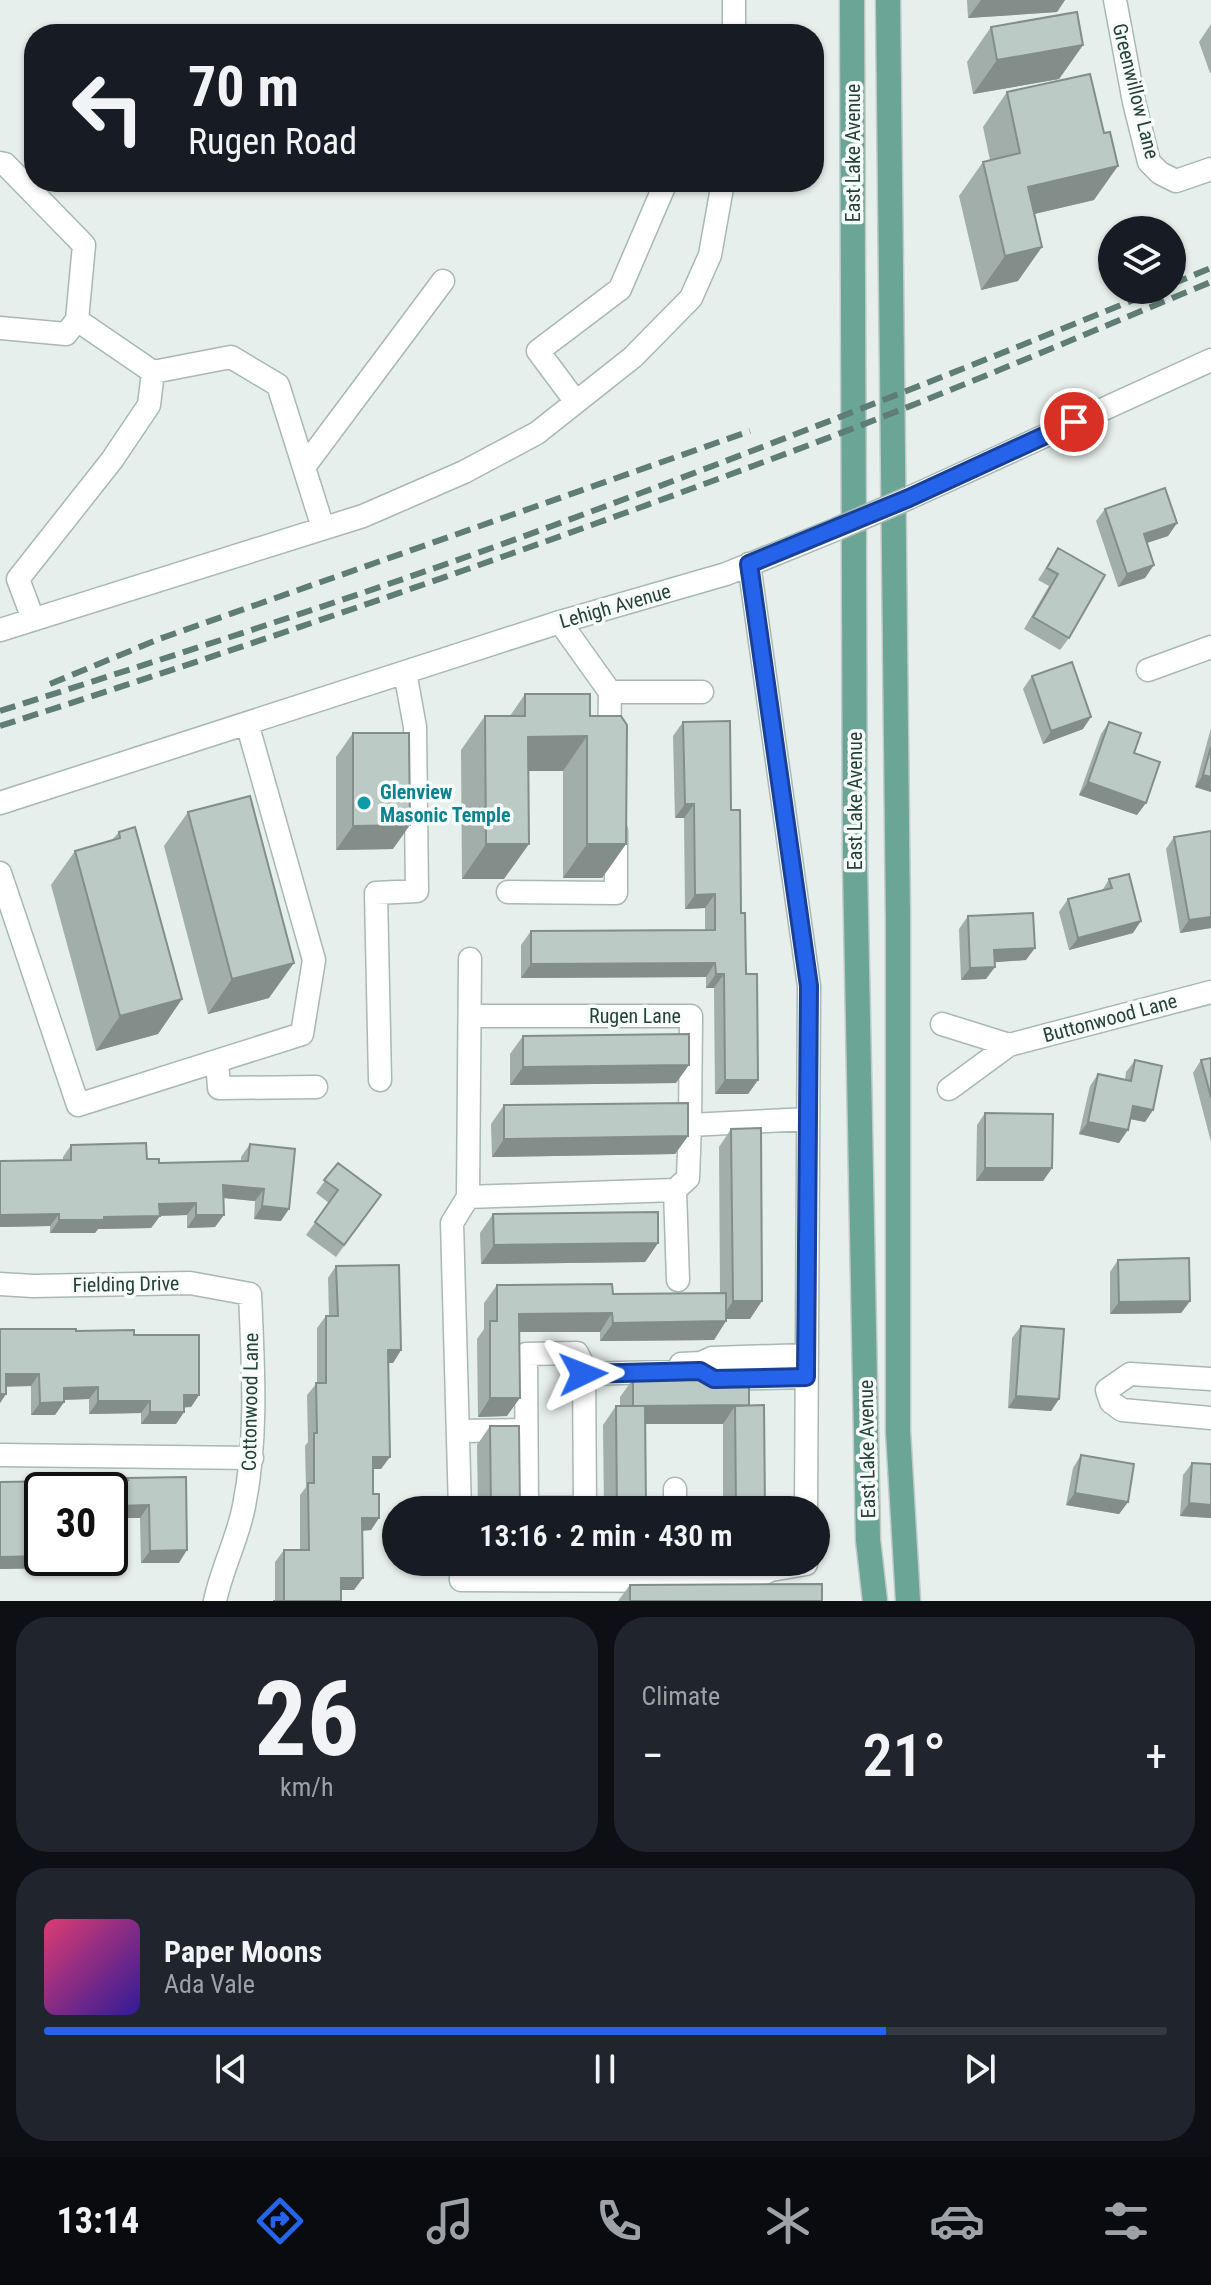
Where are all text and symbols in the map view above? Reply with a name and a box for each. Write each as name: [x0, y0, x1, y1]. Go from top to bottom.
street label: Greenwillow Lane: [1108, 21, 1164, 161]
text: 70 m: [188, 54, 299, 120]
icon: left: [56, 56, 160, 160]
street label: East Lake Avenue: [841, 84, 865, 222]
text: Rugen Road: [188, 121, 357, 163]
map controls: [1098, 216, 1186, 304]
button: layers: [1098, 216, 1186, 304]
pin: [1040, 388, 1108, 456]
icon: arrive: [1052, 400, 1096, 444]
street label: Lehigh Avenue: [557, 579, 673, 633]
street label: East Lake Avenue: [843, 732, 867, 870]
place label: Glenview Masonic Temple: [380, 780, 511, 827]
marker: Glenview Masonic Temple: [355, 794, 373, 812]
street label: Buttonwood Lane: [1040, 989, 1180, 1047]
street label: Rugen Lane: [589, 1004, 681, 1028]
street label: Fielding Drive: [72, 1271, 180, 1297]
position arrow: [541, 1332, 625, 1416]
street label: Cottonwood Lane: [237, 1333, 263, 1471]
street label: East Lake Avenue: [854, 1379, 880, 1519]
speed limit sign: 30: [24, 1472, 128, 1576]
text: 13:16 · 2 min · 430 m: [479, 1518, 733, 1553]
text: 26: [254, 1659, 359, 1780]
text: Climate: [642, 1681, 720, 1711]
text: 21°: [863, 1720, 946, 1791]
text: −: [642, 1730, 664, 1782]
text: +: [1145, 1730, 1167, 1782]
text: km/h: [280, 1772, 334, 1802]
text: Paper Moons: [164, 1934, 322, 1969]
text: Ada Vale: [164, 1969, 255, 1999]
icon: previous: [209, 2047, 253, 2091]
icon: pause: [583, 2047, 627, 2091]
icon: next: [958, 2047, 1002, 2091]
icon: directions: [252, 2193, 308, 2249]
icon: music: [422, 2193, 478, 2249]
icon: phone: [591, 2193, 647, 2249]
icon: climate: [760, 2193, 816, 2249]
icon: car: [929, 2193, 985, 2249]
icon: filters: [1098, 2193, 1154, 2249]
text: 13:14: [57, 2200, 139, 2242]

